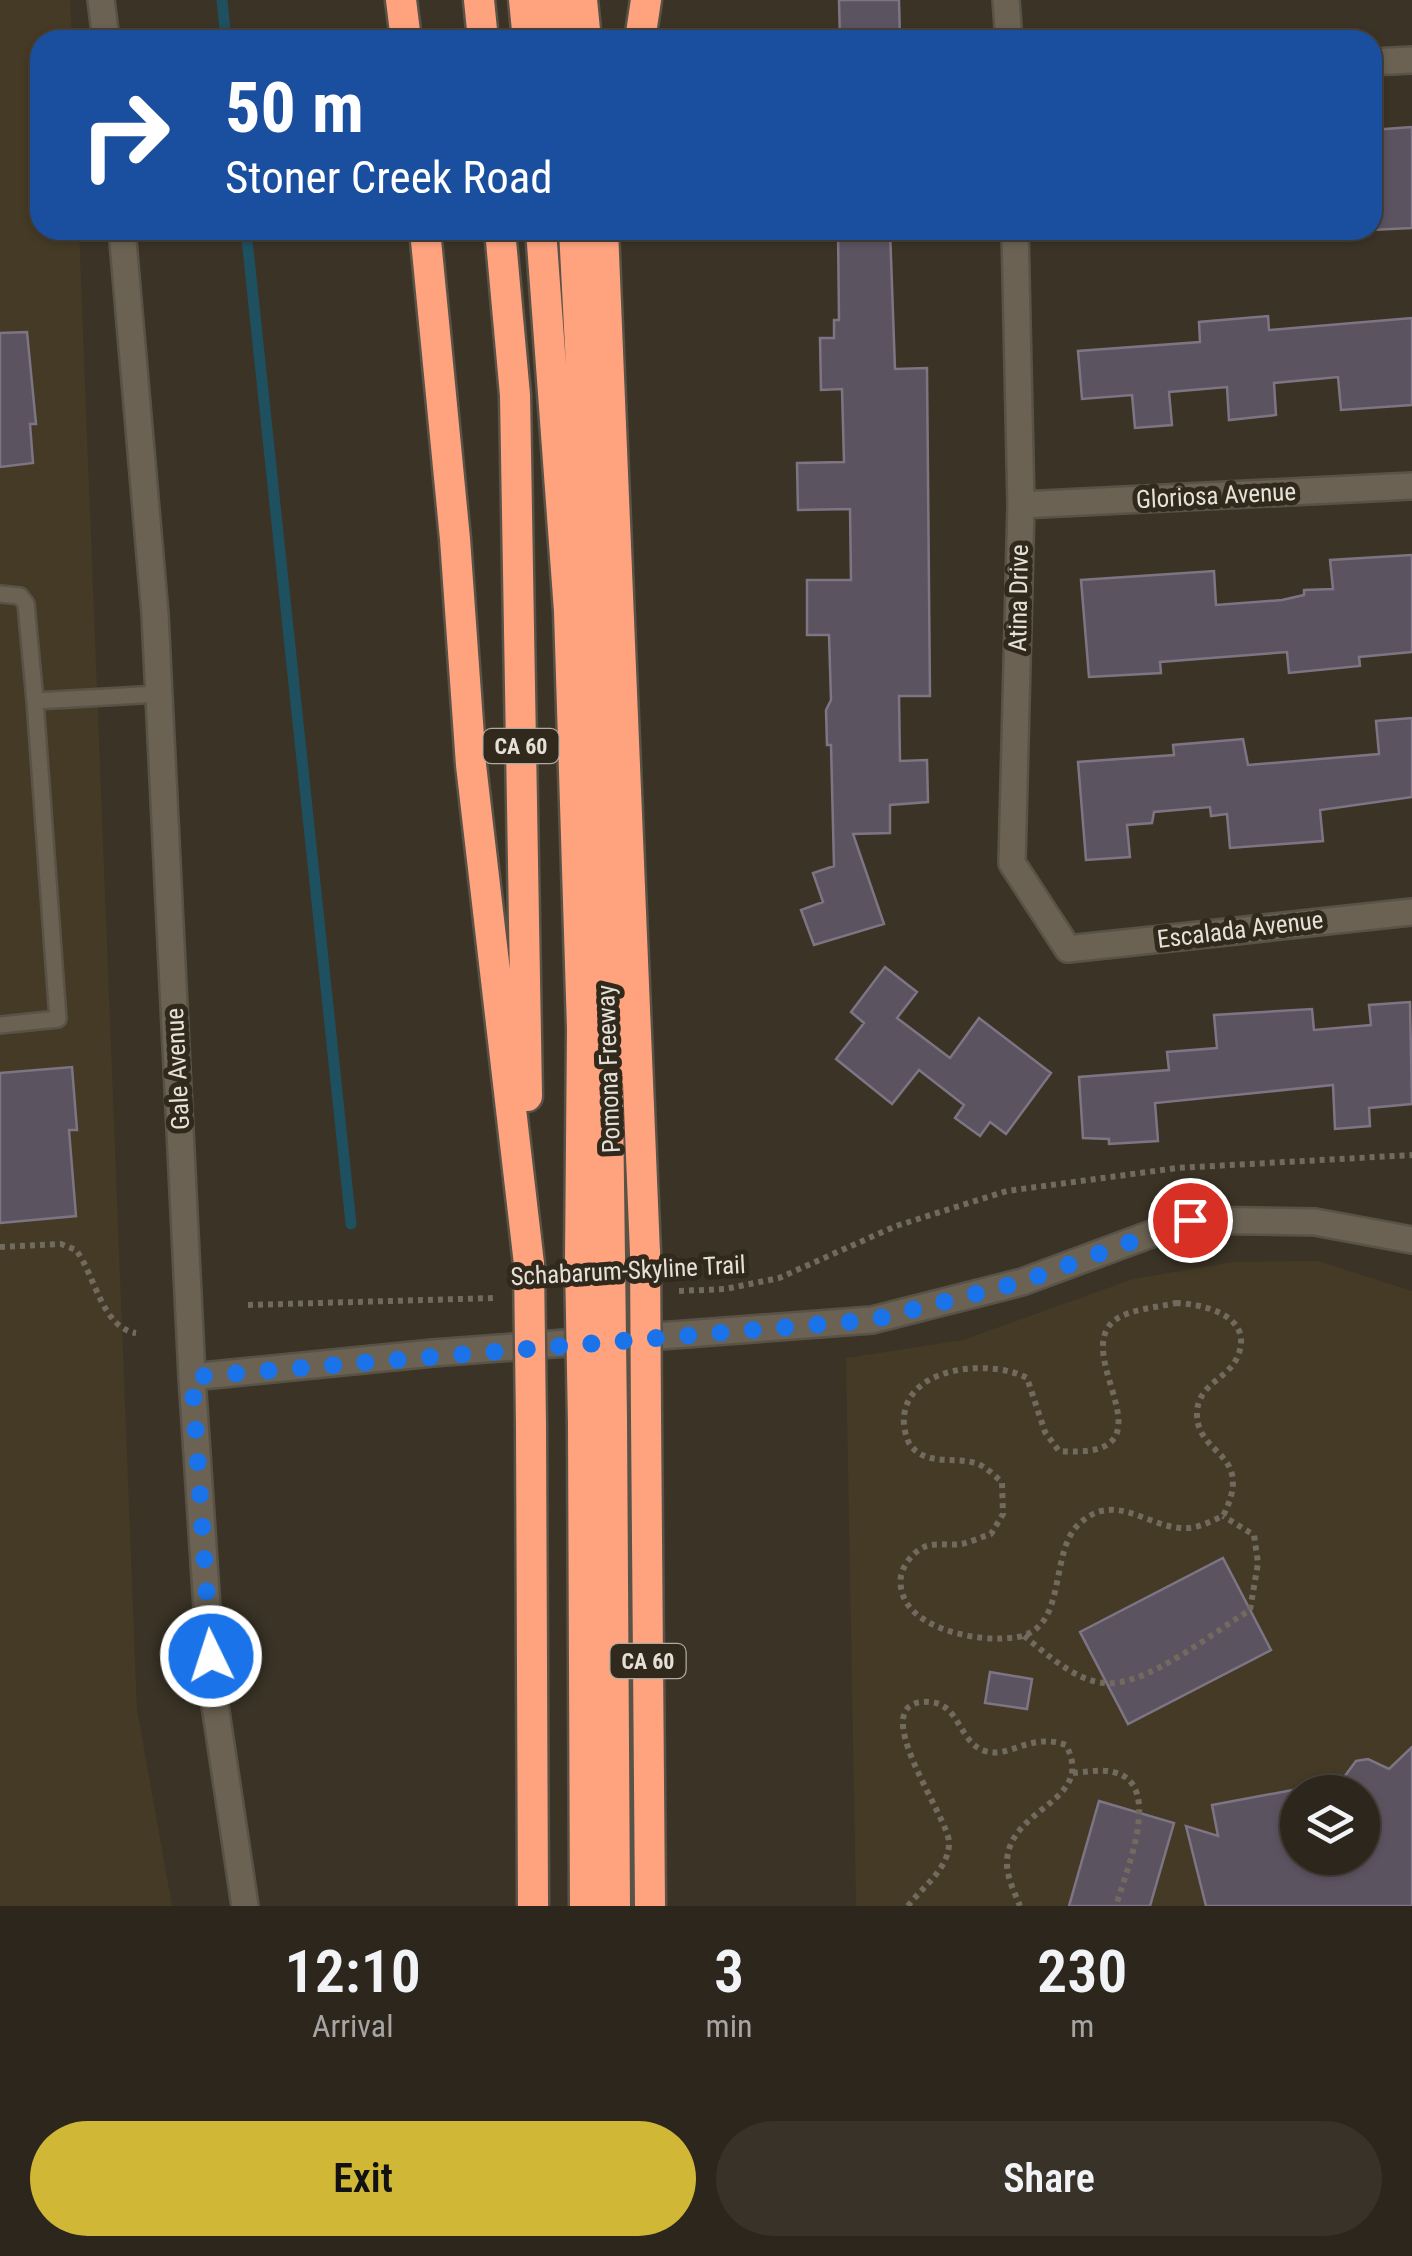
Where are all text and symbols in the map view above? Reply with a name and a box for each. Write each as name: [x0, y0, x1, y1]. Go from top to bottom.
text: 50 m: [225, 67, 364, 149]
icon: right: [60, 70, 190, 200]
text: Stoner Creek Road: [225, 151, 553, 204]
street label: Gloriosa Avenue: [1135, 477, 1297, 514]
street label: Atina Drive: [1003, 544, 1034, 652]
road number: CA 60: [484, 729, 558, 763]
street label: Escalada Avenue: [1155, 905, 1325, 954]
street label: Pomona Freeway: [591, 984, 626, 1154]
street label: Gale Avenue: [160, 1007, 195, 1131]
pin: [1148, 1178, 1233, 1263]
icon: arrive: [1163, 1193, 1218, 1248]
street label: Schabarum-Skyline Trail: [510, 1250, 746, 1291]
position arrow: [159, 1604, 263, 1708]
road number: CA 60: [610, 1644, 686, 1678]
map controls: [1280, 1775, 1380, 1875]
button: layers: [1280, 1775, 1380, 1875]
text: 12:10: [284, 1936, 421, 2007]
text: 3: [714, 1936, 744, 2007]
text: 230: [1037, 1936, 1127, 2007]
text: Arrival: [312, 2007, 393, 2045]
text: min: [706, 2007, 752, 2045]
text: m: [1070, 2007, 1094, 2045]
button: Exit: [30, 2121, 696, 2236]
button: Share: [716, 2121, 1382, 2236]

